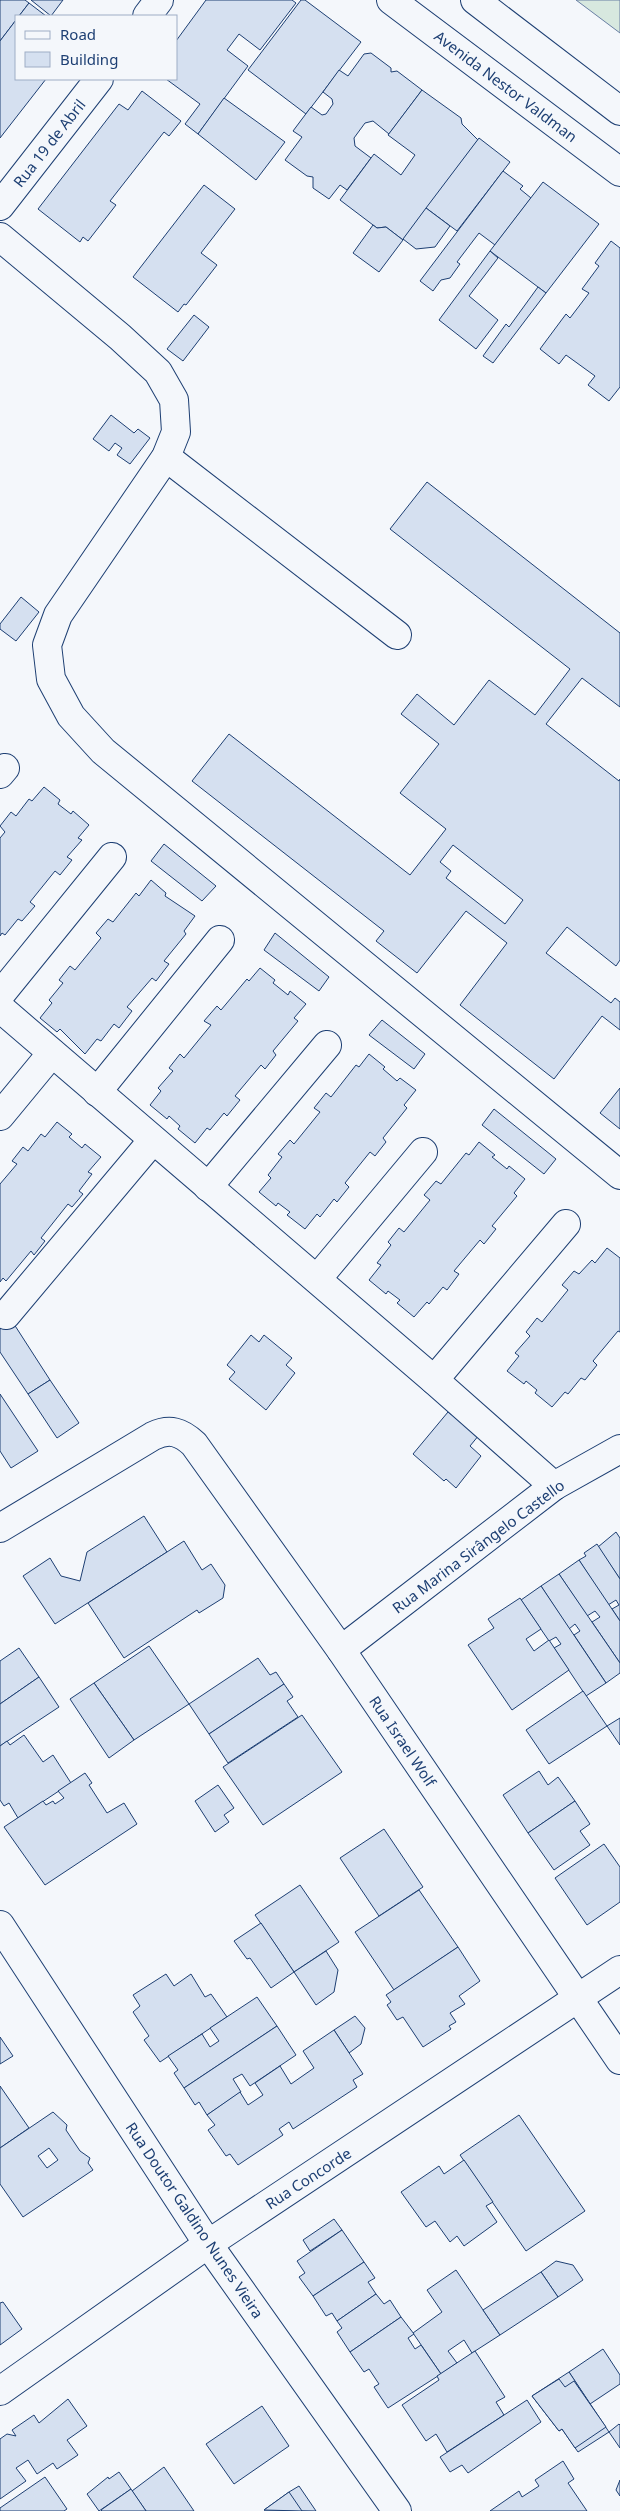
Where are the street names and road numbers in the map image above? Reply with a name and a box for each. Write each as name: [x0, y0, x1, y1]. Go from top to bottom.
street label: Avenida Nestor Valdman: [431, 26, 581, 146]
street label: Rua 19 de Abril: [8, 95, 90, 191]
street label: Rua Marina Sirângelo Castello: [388, 1475, 568, 1617]
street label: Rua Israel Wolf: [365, 1692, 441, 1791]
street label: Rua Doutor Galdino Nunes Vieira: [122, 2118, 268, 2322]
street label: Rua Concorde: [261, 2143, 355, 2213]

